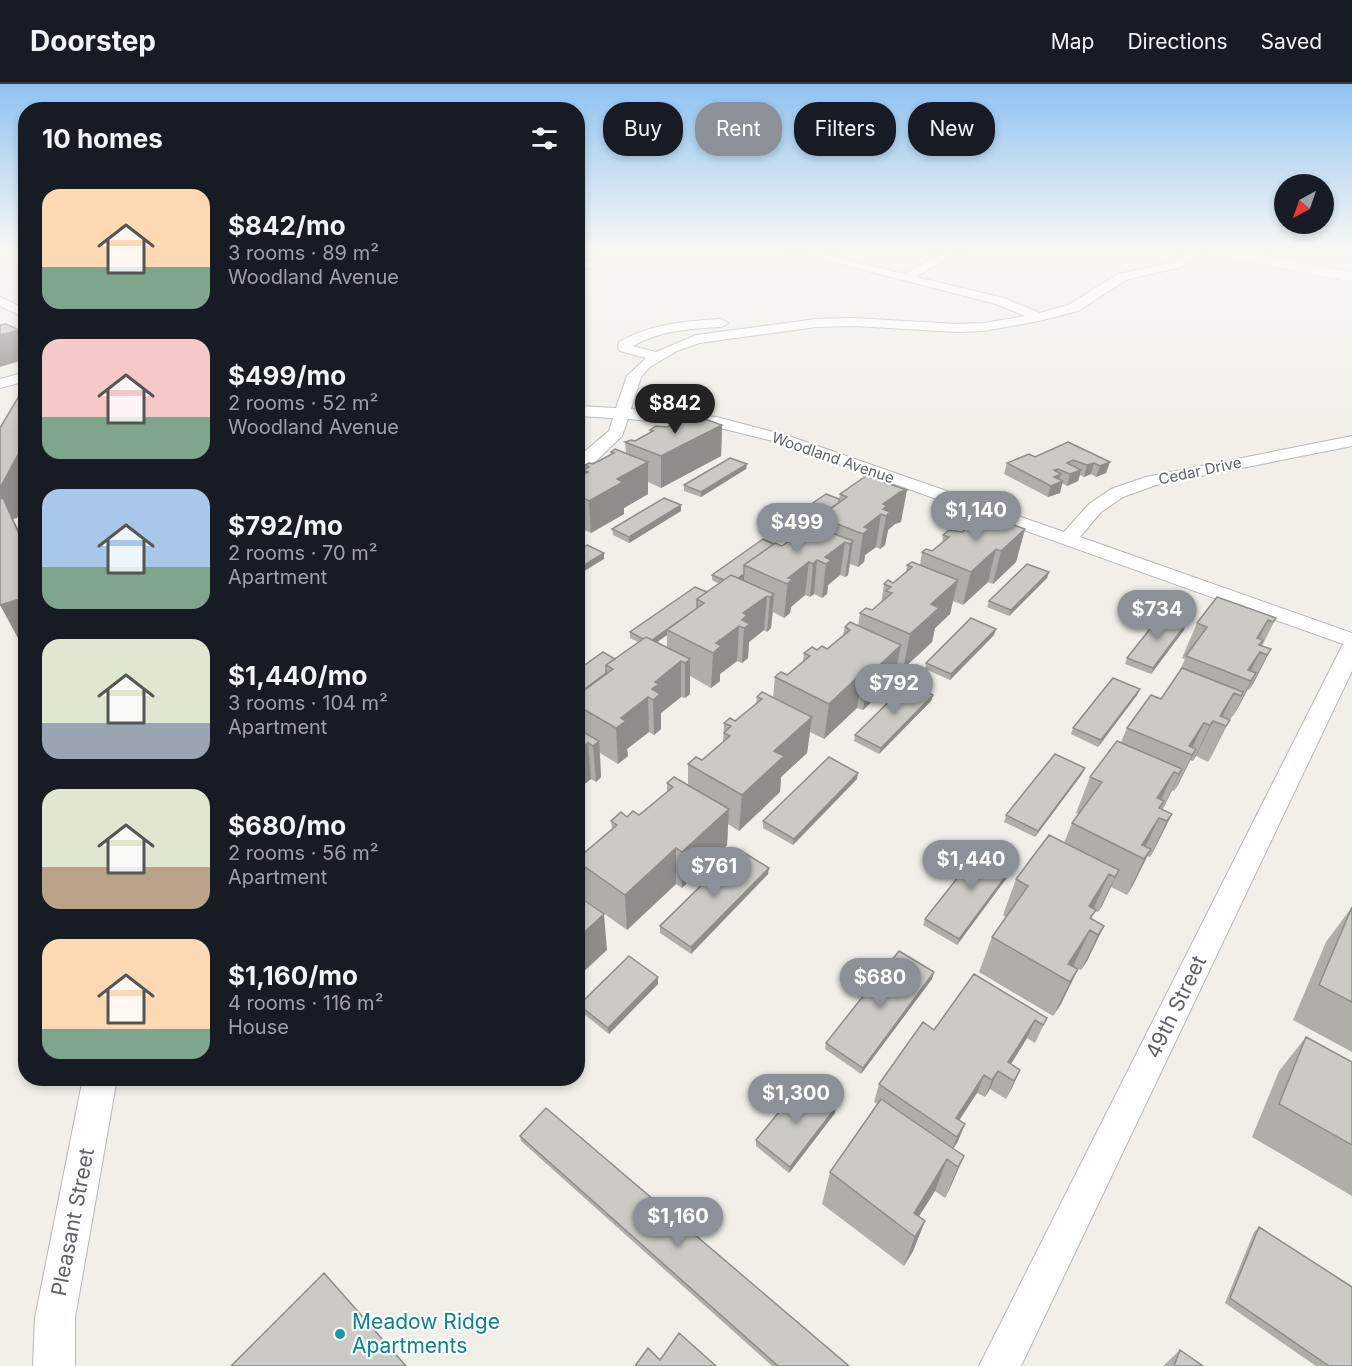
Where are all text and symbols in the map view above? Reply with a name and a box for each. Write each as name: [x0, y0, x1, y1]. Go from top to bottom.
text: Doorstep: [30, 24, 156, 58]
text: Map: [1051, 29, 1094, 54]
text: Directions: [1127, 29, 1228, 54]
text: Saved: [1261, 29, 1322, 54]
chip: Buy: [603, 102, 683, 156]
chip: Rent: [695, 102, 782, 156]
chip: Filters: [794, 102, 896, 156]
chip: New: [908, 102, 995, 156]
icon: filters: [528, 122, 561, 155]
text: 10 homes: [42, 123, 163, 154]
north arrow: [1274, 174, 1334, 234]
map controls: [1274, 174, 1334, 234]
text: $842/mo: [228, 210, 346, 241]
icon: home: [90, 213, 162, 285]
text: 3 rooms · 89 m²: [228, 241, 379, 265]
text: Woodland Avenue: [228, 265, 399, 289]
text: $499/mo: [228, 360, 346, 391]
icon: home: [90, 363, 162, 435]
pin: $842: [639, 384, 711, 435]
text: 2 rooms · 52 m²: [228, 391, 378, 415]
text: $842: [649, 391, 701, 415]
text: Woodland Avenue: [228, 415, 399, 439]
street label: Woodland Avenue: [769, 428, 897, 487]
street label: Cedar Drive: [1157, 452, 1243, 489]
pin: $1,140: [927, 491, 1025, 542]
text: $1,140: [945, 498, 1007, 522]
pin: $499: [761, 503, 833, 554]
text: $792/mo: [228, 510, 343, 541]
text: $499: [771, 510, 823, 534]
icon: home: [90, 513, 162, 585]
text: 2 rooms · 70 m²: [228, 541, 378, 565]
text: Apartment: [228, 565, 327, 589]
pin: $734: [1121, 590, 1193, 641]
text: $734: [1132, 597, 1182, 621]
text: $1,440/mo: [228, 660, 367, 691]
icon: home: [90, 663, 162, 735]
pin: $792: [858, 664, 930, 715]
text: $792: [869, 671, 919, 695]
text: 3 rooms · 104 m²: [228, 691, 388, 715]
text: Apartment: [228, 715, 327, 739]
text: $680/mo: [228, 810, 346, 841]
icon: home: [90, 813, 162, 885]
pin: $1,440: [922, 840, 1020, 891]
text: 2 rooms · 56 m²: [228, 841, 379, 865]
pin: $761: [678, 847, 750, 898]
text: $1,440: [937, 847, 1005, 871]
text: $761: [691, 854, 737, 878]
text: Apartment: [228, 865, 327, 889]
street label: 49th Street: [1140, 951, 1211, 1062]
pin: $680: [844, 958, 916, 1009]
text: $1,160/mo: [228, 960, 358, 991]
icon: home: [90, 963, 162, 1035]
text: $680: [854, 965, 906, 989]
text: 4 rooms · 116 m²: [228, 991, 383, 1015]
text: House: [228, 1015, 289, 1039]
pin: $1,300: [747, 1074, 845, 1125]
text: $1,300: [762, 1081, 830, 1105]
street label: Pleasant Street: [46, 1146, 99, 1298]
pin: $1,160: [629, 1197, 727, 1248]
text: $1,160: [647, 1204, 709, 1228]
place label: Meadow Ridge Apartments: [352, 1309, 500, 1358]
marker: Meadow Ridge Apartments: [333, 1327, 347, 1341]

